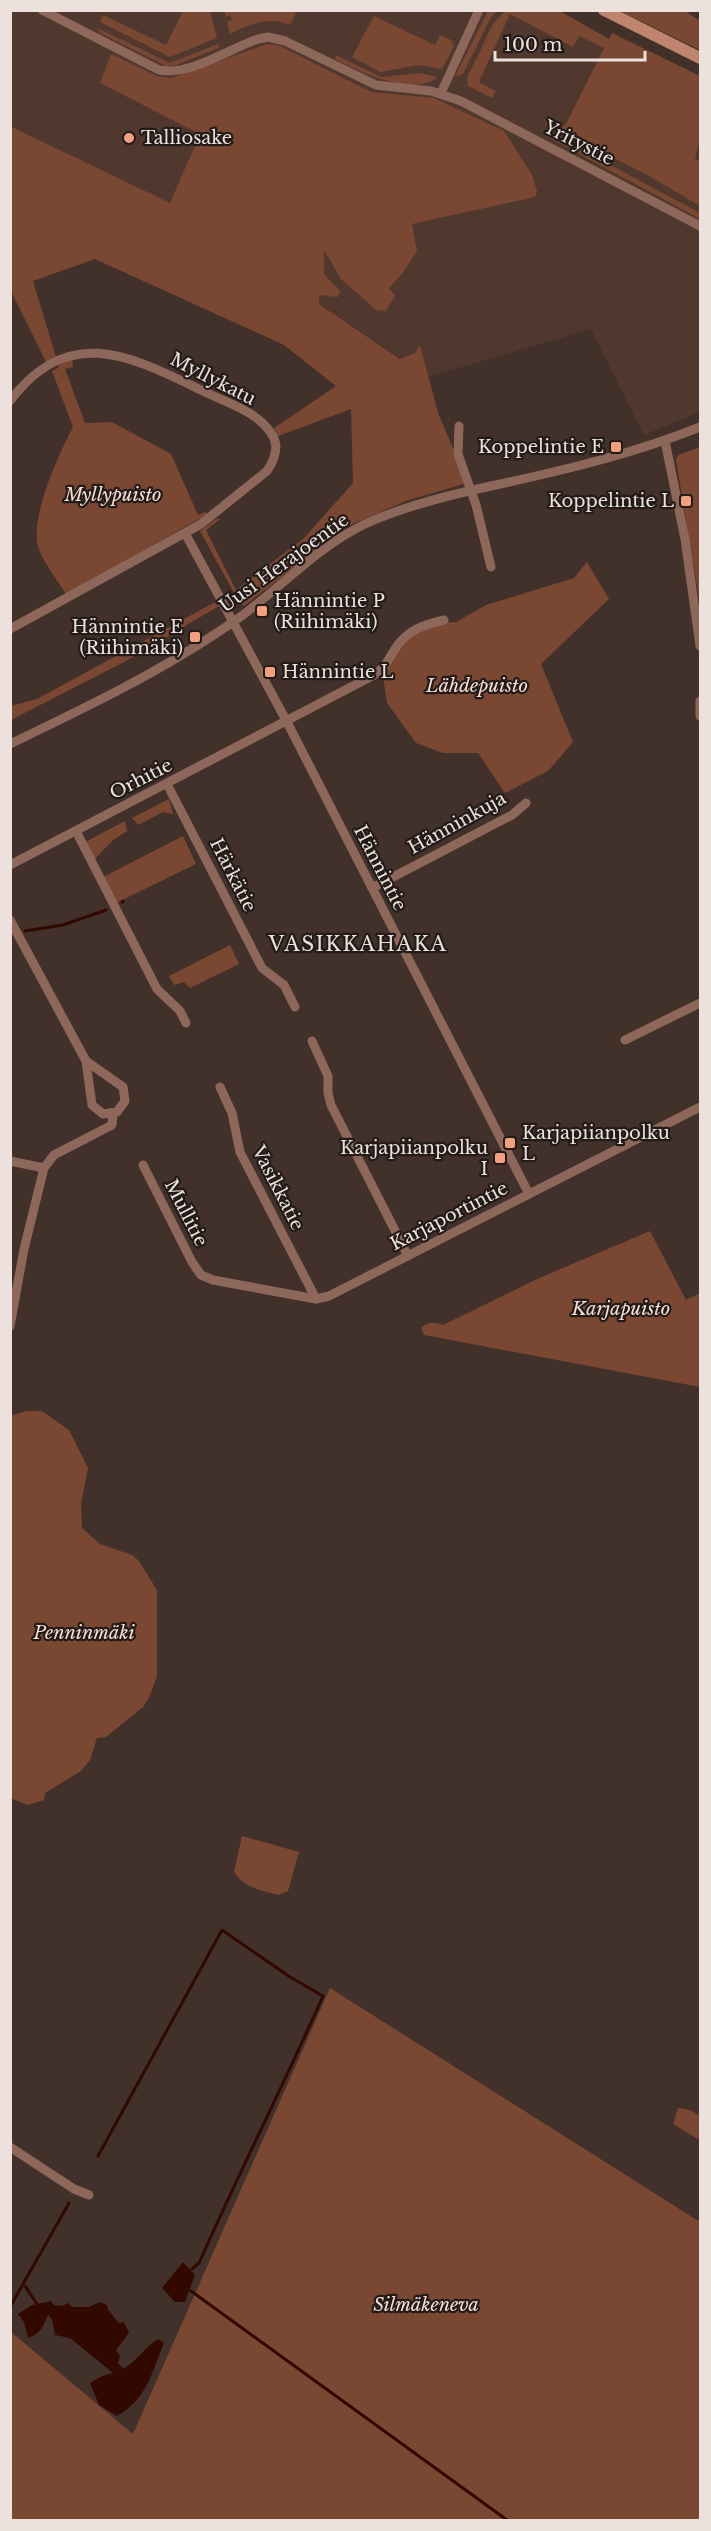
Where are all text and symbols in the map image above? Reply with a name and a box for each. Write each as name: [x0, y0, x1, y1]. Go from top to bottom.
scale bar: [495, 24, 645, 62]
text: 100 m: [504, 34, 562, 56]
street label: Yritystie: [539, 115, 618, 170]
place label: Talliosake: [141, 127, 232, 149]
marker: Talliosake: [122, 131, 136, 145]
street label: Myllykatu: [166, 348, 260, 410]
place label: Koppelintie E: [478, 436, 604, 458]
marker: Koppelintie E: [609, 440, 623, 454]
park label: Myllypuisto: [63, 484, 162, 506]
place label: Koppelintie L: [548, 490, 674, 512]
marker: Koppelintie L: [679, 494, 693, 508]
street label: Uusi Herajoentie: [215, 509, 353, 617]
place label: Hännintie P (Riihimäki): [274, 590, 385, 633]
marker: Hännintie P (Riihimäki): [255, 604, 269, 618]
place label: Hännintie E (Riihimäki): [72, 616, 183, 659]
marker: Hännintie E (Riihimäki): [188, 630, 202, 644]
place label: Hännintie L: [282, 661, 393, 683]
marker: Hännintie L: [263, 665, 277, 679]
park label: Lähdepuisto: [425, 675, 528, 697]
street label: Orhitie: [106, 754, 176, 804]
street label: Hänninkuja: [404, 787, 510, 859]
street label: Hännintie: [349, 821, 411, 915]
street label: Härkätie: [205, 835, 261, 915]
district label: VASIKKAHAKA: [268, 932, 447, 956]
place label: Karjapiianpolku L: [522, 1122, 670, 1165]
marker: Karjapiianpolku L: [503, 1136, 517, 1150]
place label: Karjapiianpolku I: [340, 1137, 488, 1180]
street label: Vasikkatie: [247, 1141, 309, 1234]
marker: Karjapiianpolku I: [493, 1151, 507, 1165]
street label: Mullitie: [160, 1176, 212, 1250]
street label: Karjaportintie: [386, 1177, 512, 1255]
park label: Karjapuisto: [571, 1298, 670, 1320]
park label: Penninmäki: [32, 1622, 135, 1644]
park label: Silmäkeneva: [373, 2294, 479, 2316]

